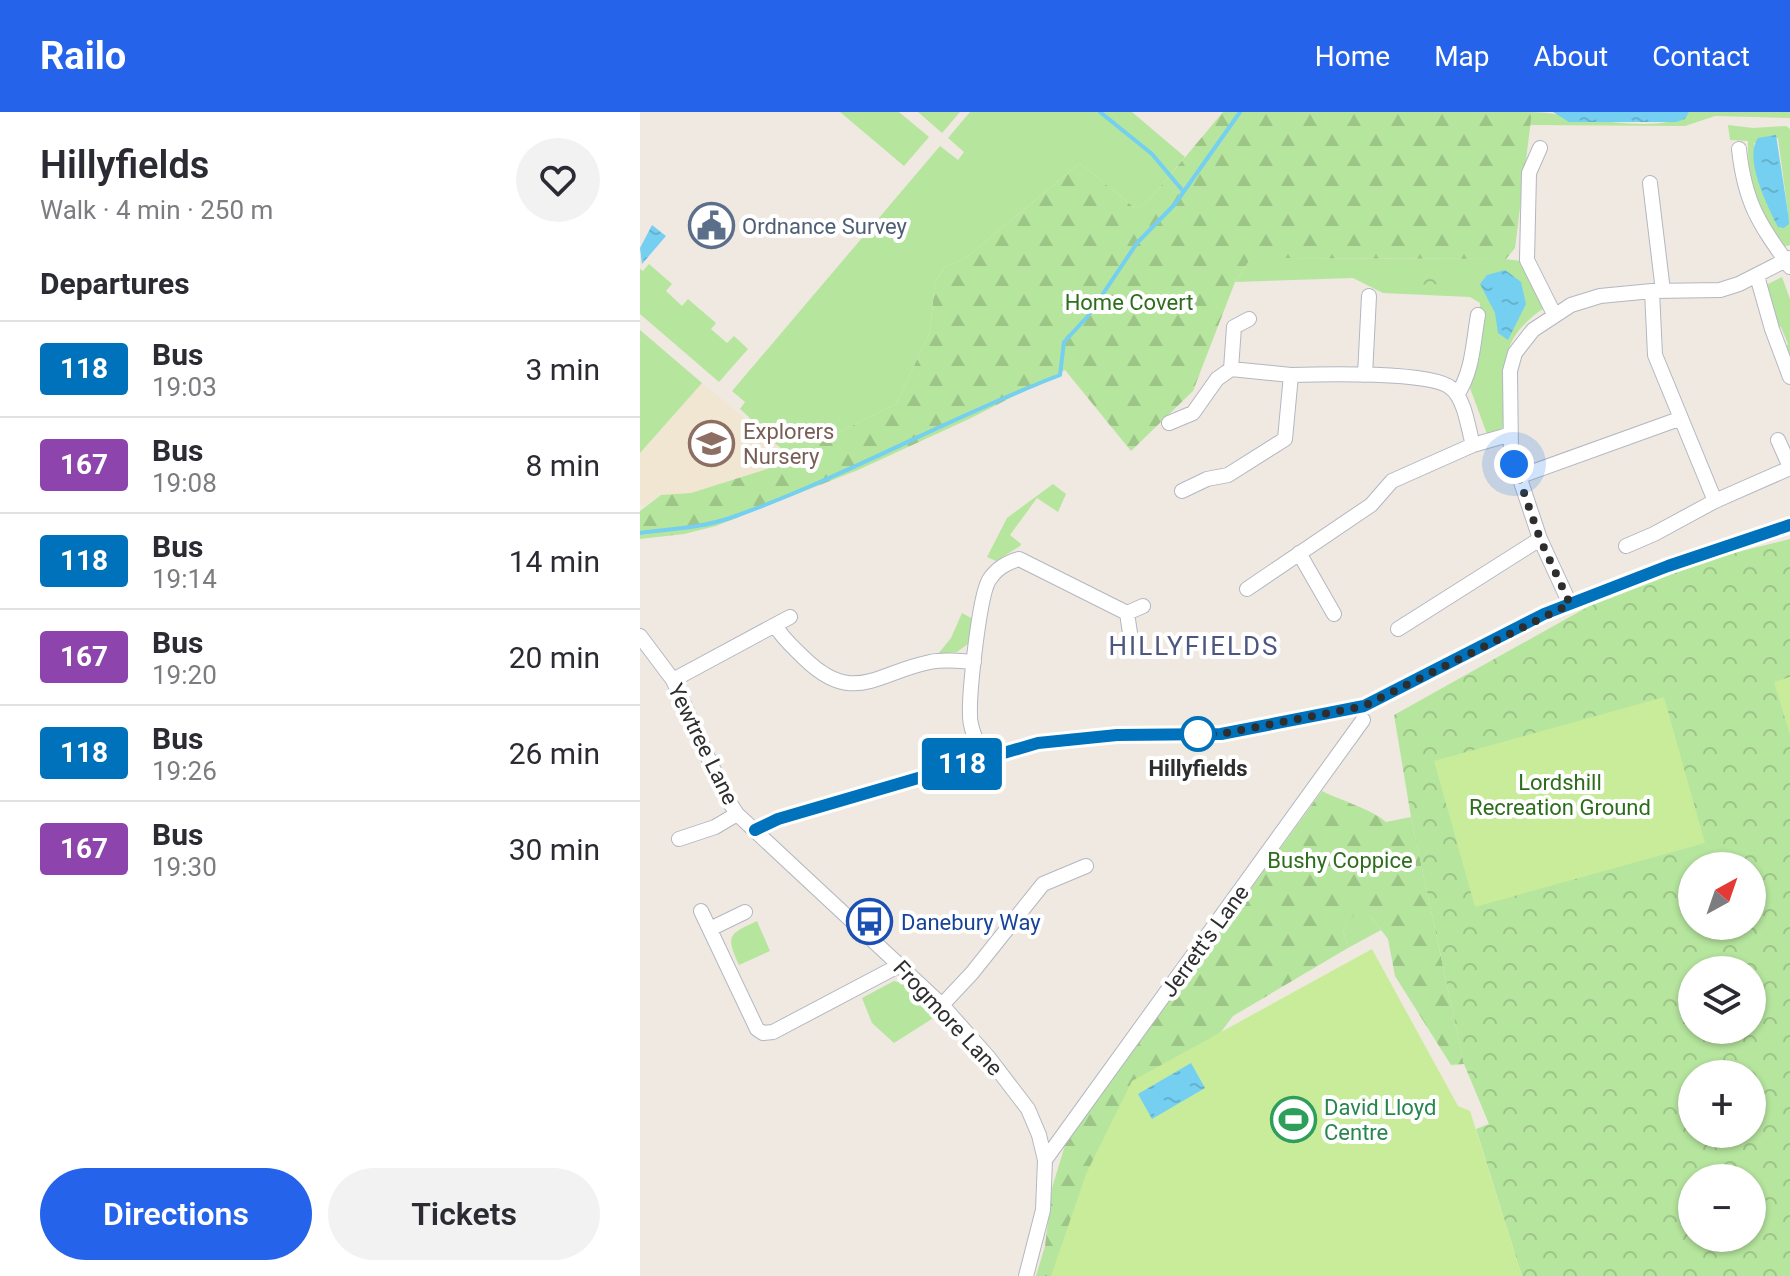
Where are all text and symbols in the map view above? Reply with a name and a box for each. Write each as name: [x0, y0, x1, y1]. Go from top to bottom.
text: Railo: [40, 34, 126, 78]
text: Home: [1315, 40, 1390, 73]
text: Map: [1434, 40, 1490, 73]
text: About: [1534, 40, 1608, 73]
text: Contact: [1652, 40, 1750, 73]
button: heart: [516, 138, 600, 222]
text: Hillyfields: [40, 143, 209, 187]
text: Walk · 4 min · 250 m: [40, 195, 273, 225]
public building icon: Ordnance Survey: [687, 202, 735, 250]
place label: Ordnance Survey: [742, 214, 908, 239]
text: Departures: [40, 266, 190, 301]
park label: Home Covert: [1065, 290, 1193, 315]
text: Bus: [152, 337, 203, 372]
text: 118: [60, 352, 108, 385]
text: 3 min: [526, 352, 600, 387]
text: 19:03: [152, 372, 217, 402]
place label: Explorers Nursery: [743, 419, 834, 469]
school or university icon: Explorers Nursery: [688, 420, 736, 468]
text: Bus: [152, 433, 203, 468]
your location: [1494, 444, 1534, 484]
text: 167: [60, 448, 108, 481]
text: 8 min: [526, 448, 600, 483]
text: 19:08: [152, 468, 217, 498]
text: Bus: [152, 529, 203, 564]
text: 118: [60, 544, 108, 577]
text: 14 min: [509, 544, 600, 579]
text: 19:14: [152, 564, 217, 594]
text: Bus: [152, 625, 203, 660]
district label: HILLYFIELDS: [1109, 631, 1279, 661]
text: 167: [60, 640, 108, 673]
text: 20 min: [509, 640, 600, 675]
text: 19:20: [152, 660, 217, 690]
street label: Yewtree Lane: [663, 679, 743, 809]
marker: Hillyfields: [1181, 717, 1215, 751]
text: Bus: [152, 721, 203, 756]
text: 118: [60, 736, 108, 769]
text: 26 min: [509, 736, 600, 771]
line badge: 118: [916, 738, 1008, 790]
text: 118: [938, 747, 986, 780]
text: 19:26: [152, 756, 217, 786]
place label: Hillyfields: [1149, 756, 1247, 781]
park label: Lordshill Recreation Ground: [1469, 770, 1651, 820]
text: Bus: [152, 817, 203, 852]
text: 167: [60, 832, 108, 865]
text: 30 min: [509, 832, 600, 867]
park label: Bushy Coppice: [1267, 848, 1413, 873]
text: 19:30: [152, 852, 217, 882]
north arrow: [1678, 852, 1766, 940]
map controls: [1678, 852, 1766, 1252]
street label: Jerrett's Lane: [1156, 880, 1254, 1002]
bus stop icon: Danebury Way: [846, 898, 894, 946]
place label: Danebury Way: [901, 910, 1041, 935]
street label: Frogmore Lane: [888, 955, 1008, 1081]
button: layers: [1678, 956, 1766, 1044]
button: +: [1678, 1060, 1766, 1148]
place label: David Lloyd Centre: [1324, 1095, 1436, 1145]
sports icon: David Lloyd Centre: [1269, 1096, 1317, 1144]
button: −: [1678, 1164, 1766, 1252]
button: Directions: [40, 1168, 312, 1260]
button: Tickets: [328, 1168, 600, 1260]

